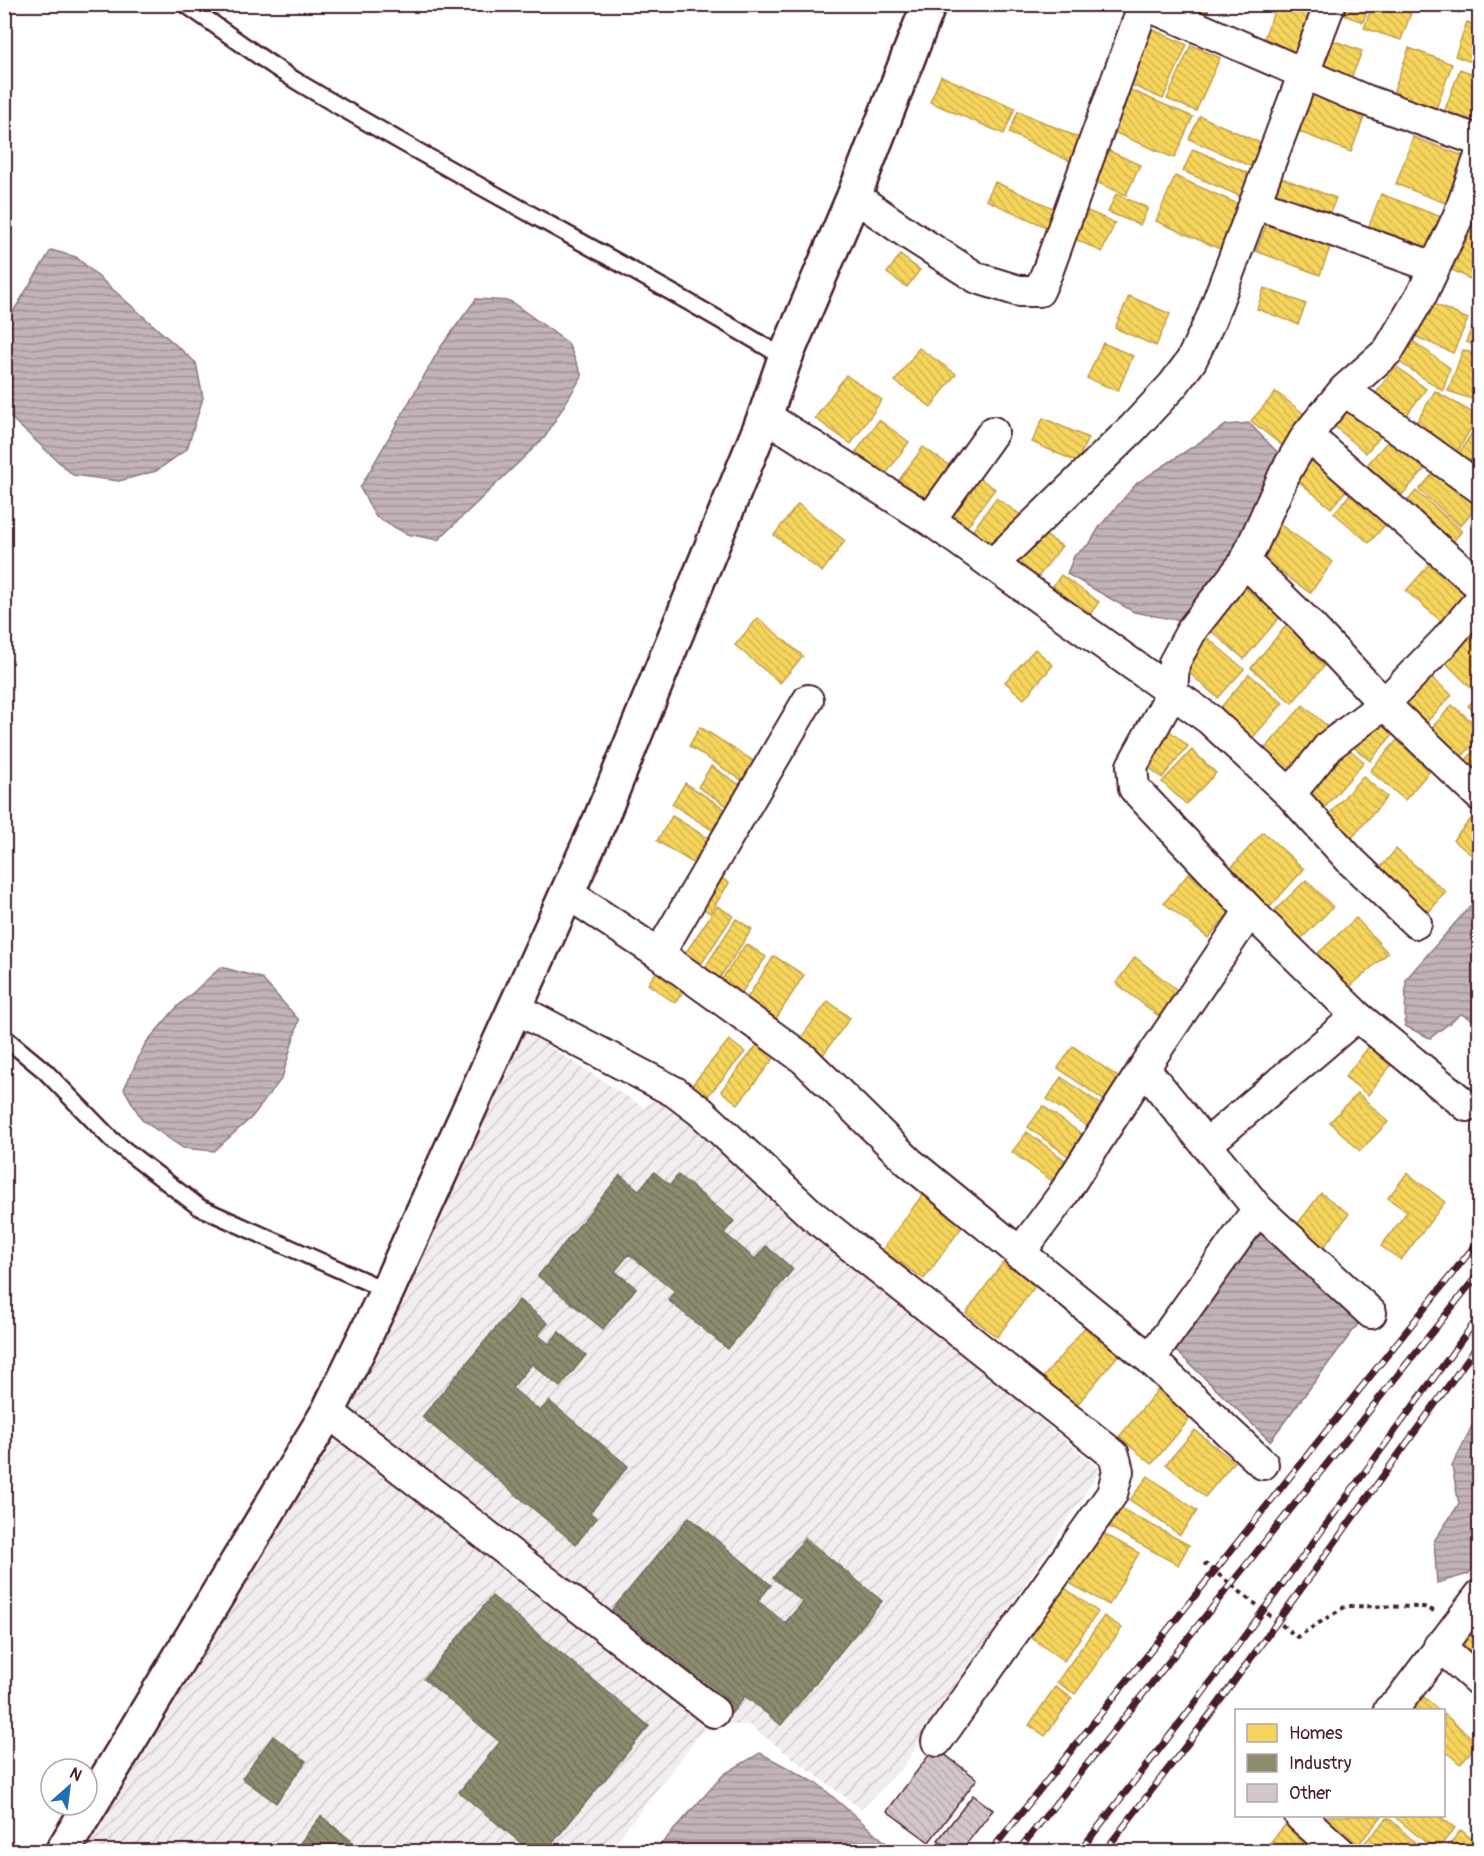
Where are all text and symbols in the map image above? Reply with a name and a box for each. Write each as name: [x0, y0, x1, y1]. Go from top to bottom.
legend: [1235, 1709, 1445, 1817]
text: Homes: [1289, 1722, 1342, 1745]
text: Industry: [1289, 1752, 1352, 1775]
north arrow: [39, 1757, 99, 1817]
text: N: [66, 1763, 85, 1786]
text: Other: [1289, 1782, 1332, 1805]

